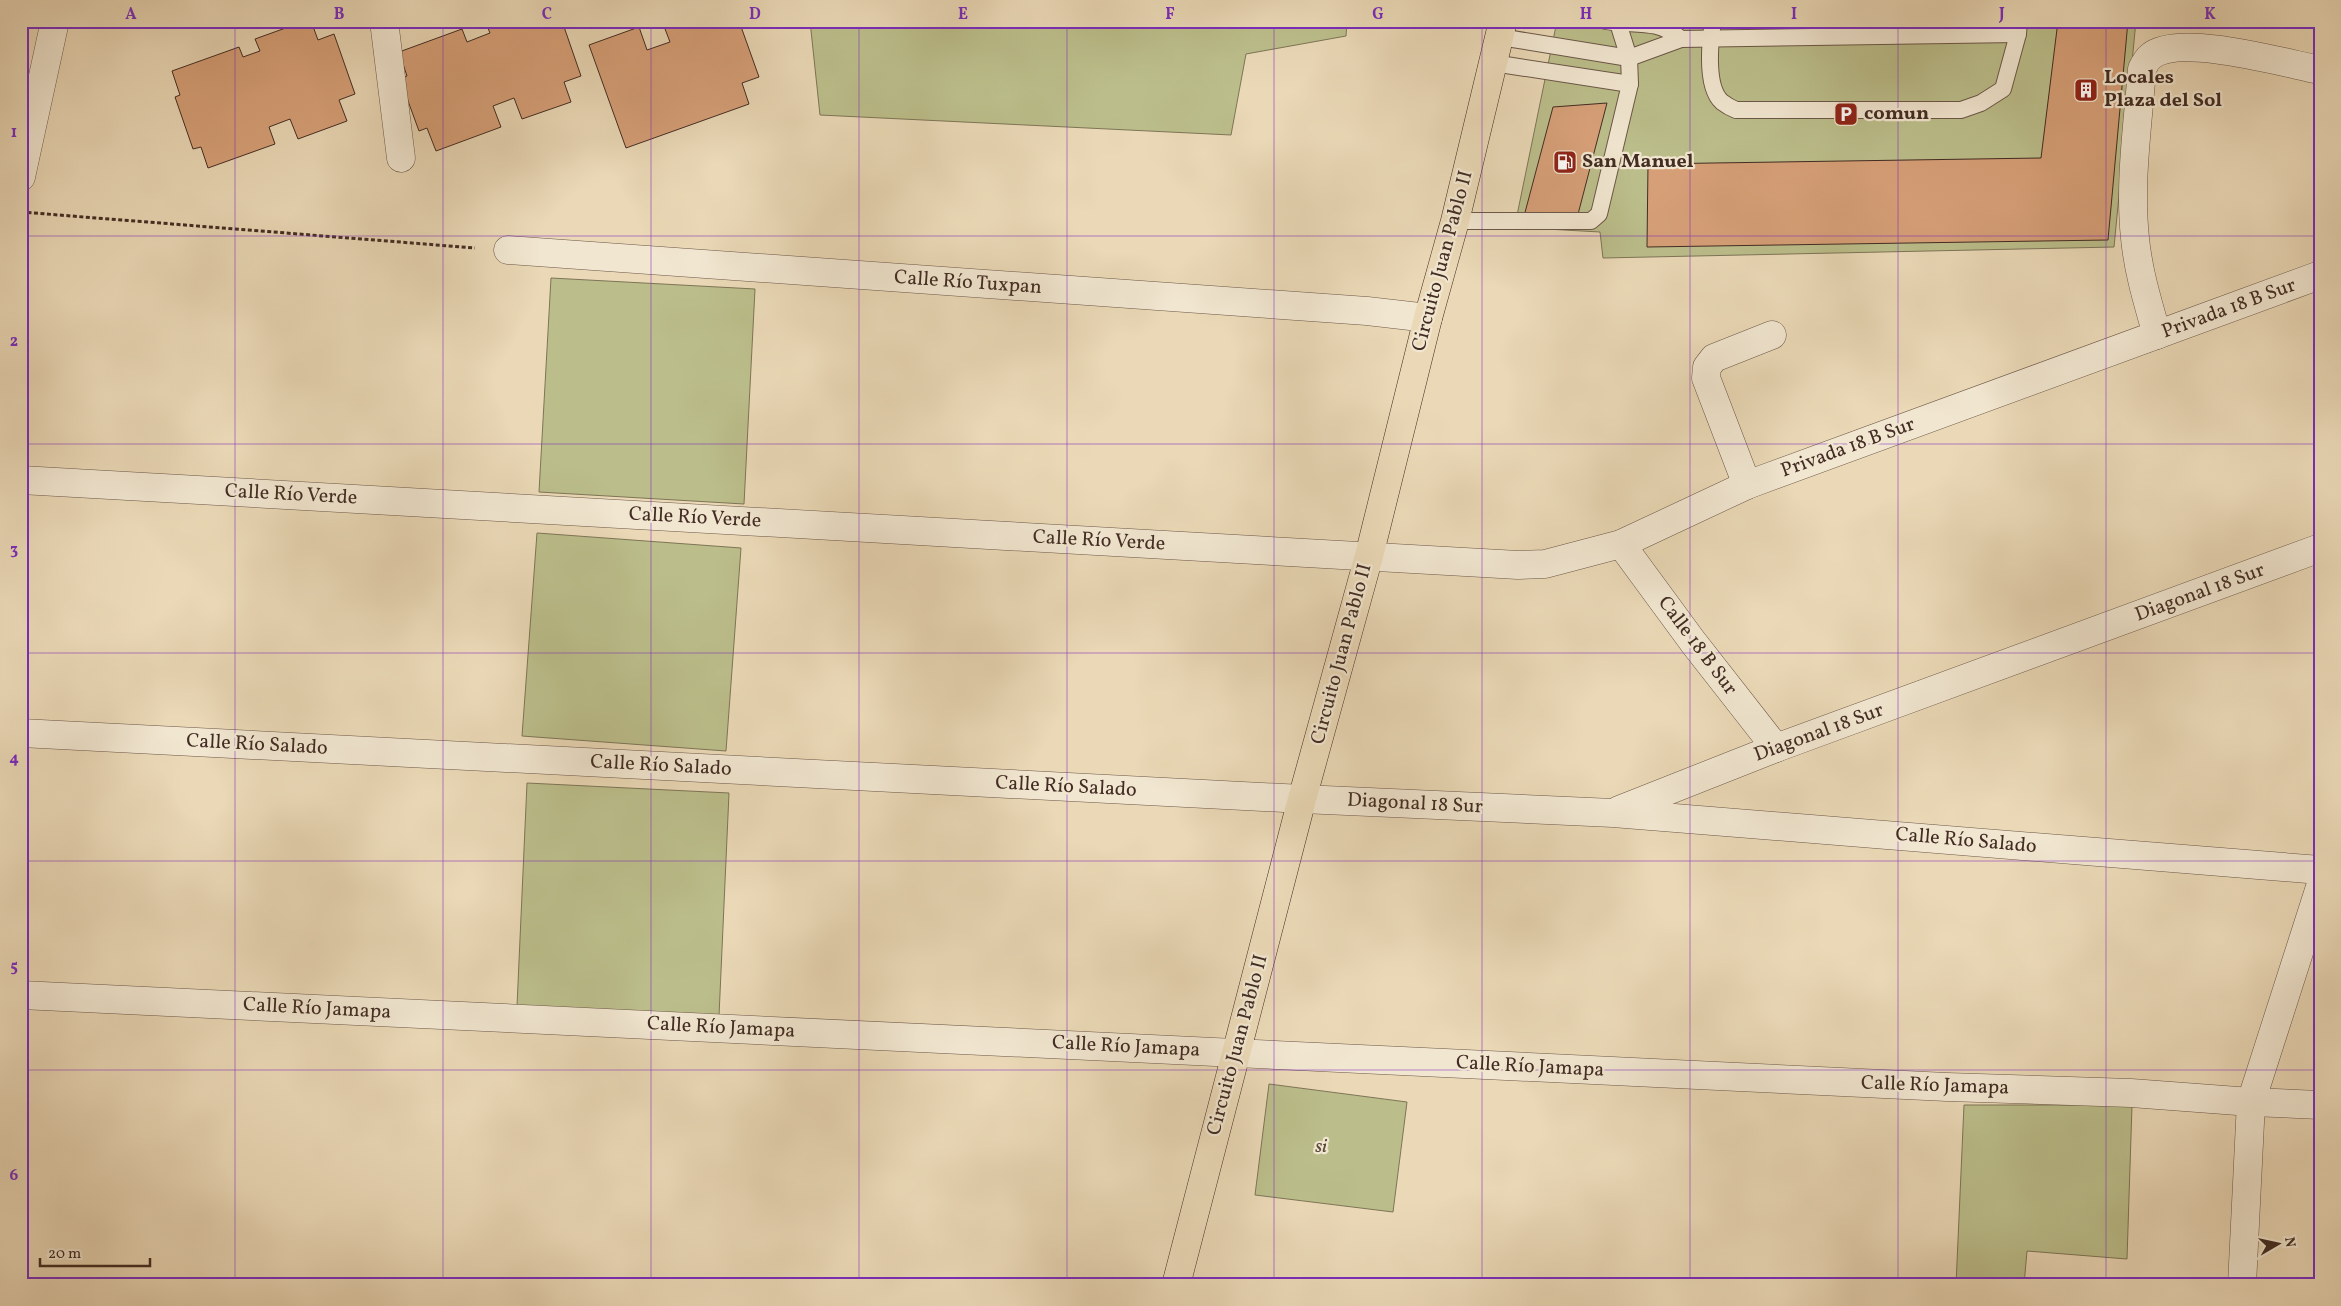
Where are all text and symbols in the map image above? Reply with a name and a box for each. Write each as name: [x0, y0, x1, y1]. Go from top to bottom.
text: A: [125, 4, 137, 26]
text: B: [334, 4, 345, 26]
text: C: [542, 4, 552, 26]
text: D: [749, 4, 761, 26]
text: E: [958, 4, 968, 26]
text: F: [1165, 4, 1175, 26]
text: G: [1372, 4, 1384, 26]
text: H: [1580, 4, 1592, 26]
text: I: [1791, 4, 1797, 26]
text: J: [1998, 4, 2005, 26]
text: K: [2204, 4, 2216, 26]
place label: Locales Plaza del Sol: [2104, 64, 2222, 115]
building icon: Locales Plaza del Sol: [2073, 77, 2099, 103]
place label: comun: [1864, 100, 1929, 128]
parking icon: comun: [1833, 101, 1859, 127]
text: 1: [11, 122, 17, 144]
place label: San Manuel: [1582, 148, 1694, 176]
fuel station icon: San Manuel: [1552, 149, 1578, 175]
street label: Circuito Juan Pablo II: [1405, 168, 1481, 354]
street label: Calle Río Tuxpan: [893, 264, 1043, 302]
street label: Privada 18 B Sur: [2158, 272, 2300, 346]
text: 2: [10, 331, 18, 353]
street label: Privada 18 B Sur: [1777, 411, 1919, 485]
street label: Calle Río Verde: [224, 478, 358, 512]
street label: Calle Río Verde: [628, 501, 762, 535]
street label: Calle Río Verde: [1032, 524, 1166, 558]
text: 3: [10, 539, 18, 561]
street label: Diagonal 18 Sur: [2131, 557, 2269, 629]
street label: Circuito Juan Pablo II: [1304, 561, 1380, 747]
street label: Calle 18 B Sur: [1650, 591, 1744, 701]
street label: Diagonal 18 Sur: [1750, 697, 1888, 769]
street label: Calle Río Salado: [186, 727, 328, 763]
text: 4: [9, 748, 19, 770]
street label: Calle Río Salado: [590, 748, 732, 784]
street label: Calle Río Salado: [995, 769, 1137, 805]
street label: Diagonal 18 Sur: [1346, 786, 1484, 822]
street label: Calle Río Salado: [1894, 821, 2038, 861]
street label: Circuito Juan Pablo II: [1200, 952, 1276, 1138]
text: 5: [10, 956, 18, 978]
street label: Calle Río Jamapa: [242, 991, 392, 1027]
street label: Calle Río Jamapa: [646, 1010, 796, 1046]
street label: Calle Río Jamapa: [1051, 1029, 1201, 1065]
street label: Calle Río Jamapa: [1455, 1049, 1605, 1085]
street label: Calle Río Jamapa: [1860, 1069, 2010, 1103]
park label: si: [1315, 1133, 1328, 1161]
text: 6: [10, 1165, 19, 1187]
north arrow: [2254, 1218, 2304, 1268]
scale bar: [40, 1236, 150, 1268]
text: N: [2279, 1236, 2300, 1249]
text: 20 m: [48, 1244, 81, 1265]

